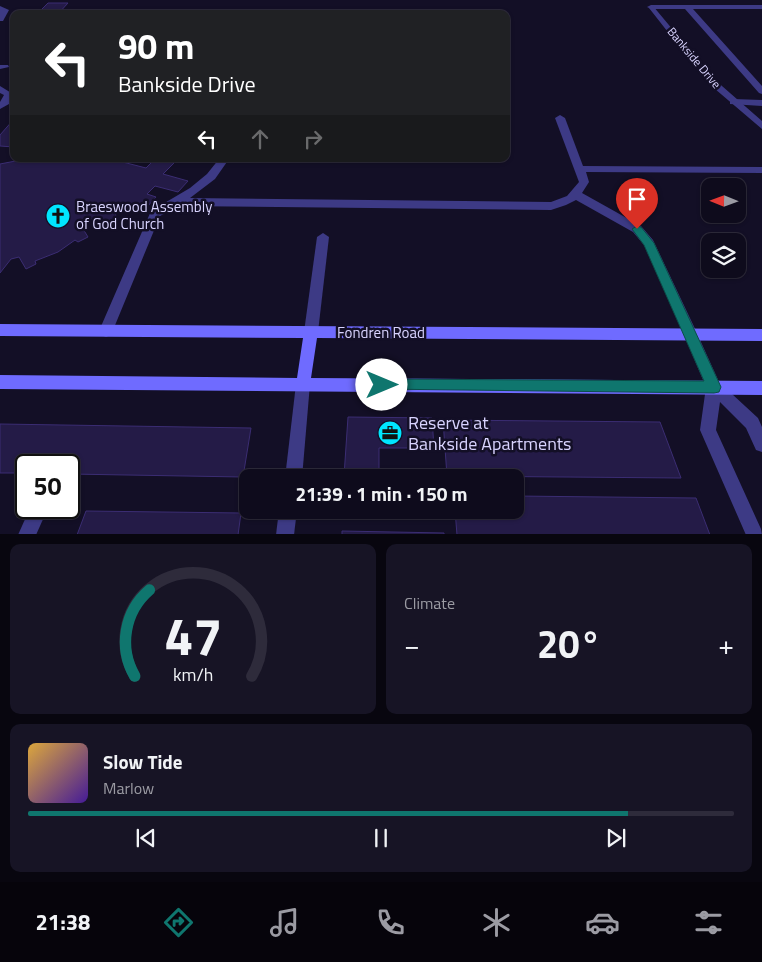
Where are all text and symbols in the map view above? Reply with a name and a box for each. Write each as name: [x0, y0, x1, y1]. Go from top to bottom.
text: 90 m: [118, 19, 194, 73]
street label: Bankside Drive: [663, 23, 726, 93]
icon: left: [35, 30, 100, 95]
text: Bankside Drive: [118, 67, 256, 101]
icon: left: [193, 125, 221, 153]
icon: ahead: [246, 125, 274, 153]
icon: right: [299, 125, 327, 153]
pin: [616, 178, 658, 229]
north arrow: [701, 178, 746, 222]
map controls: [701, 178, 746, 278]
icon: arrive: [623, 185, 651, 213]
place label: Braeswood Assembly of God Church: [76, 195, 212, 235]
church icon: Braeswood Assembly of God Church: [45, 203, 71, 229]
button: layers: [701, 233, 746, 278]
street label: Fondren Road: [337, 321, 425, 344]
position arrow: [355, 358, 407, 410]
place label: Reserve at Bankside Apartments: [408, 409, 572, 457]
office icon: Reserve at Bankside Apartments: [377, 420, 403, 446]
speed limit sign: 50: [15, 454, 80, 519]
text: 21:39 · 1 min · 150 m: [295, 479, 468, 508]
text: Climate: [404, 591, 455, 615]
text: 47: [164, 596, 222, 675]
text: 20°: [537, 615, 601, 673]
text: −: [404, 623, 420, 666]
text: +: [718, 623, 734, 666]
text: km/h: [173, 661, 213, 688]
text: Slow Tide: [103, 747, 182, 776]
text: Marlow: [103, 776, 154, 800]
icon: previous: [132, 824, 160, 852]
icon: pause: [367, 824, 395, 852]
icon: next: [602, 824, 630, 852]
text: 21:38: [36, 905, 90, 939]
icon: directions: [161, 905, 196, 940]
icon: music: [267, 905, 302, 940]
icon: phone: [373, 905, 408, 940]
icon: climate: [479, 905, 514, 940]
icon: car: [585, 905, 620, 940]
icon: filters: [691, 905, 726, 940]

